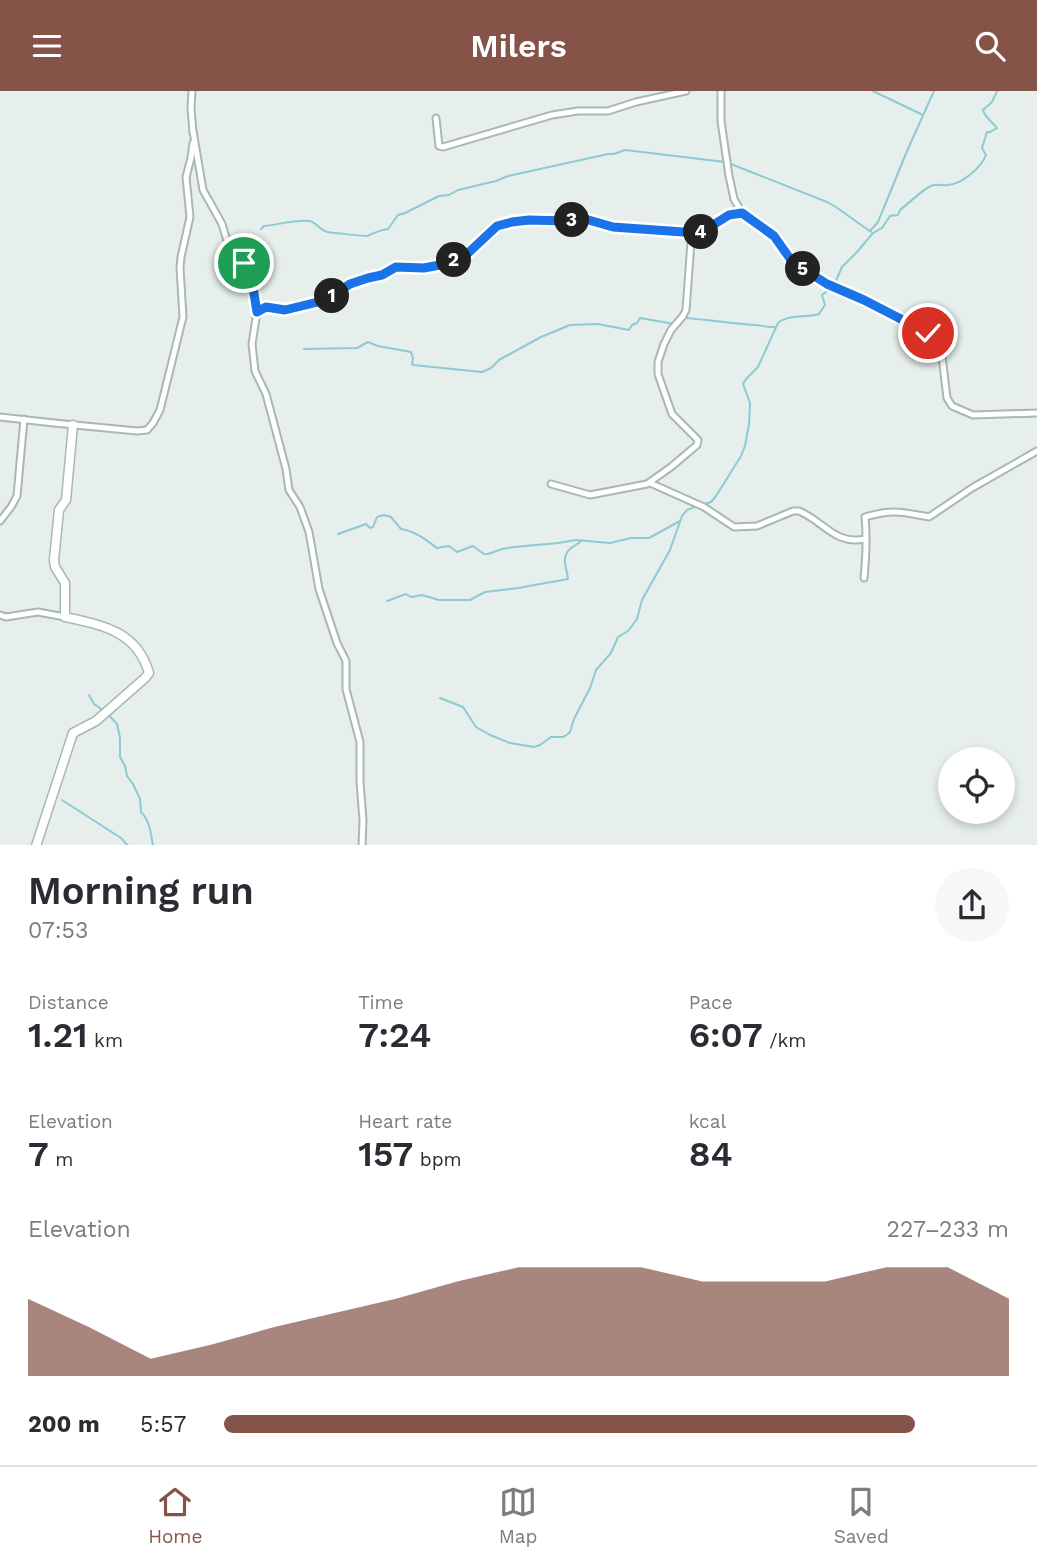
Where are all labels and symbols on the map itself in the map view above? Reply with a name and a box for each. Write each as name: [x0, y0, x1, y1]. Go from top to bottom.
pin: 3: [554, 202, 590, 237]
pin: 4: [684, 215, 718, 249]
pin: [214, 233, 274, 293]
pin: 2: [436, 243, 472, 277]
pin: 5: [786, 251, 820, 287]
pin: 1: [314, 279, 350, 313]
pin: [898, 303, 958, 363]

